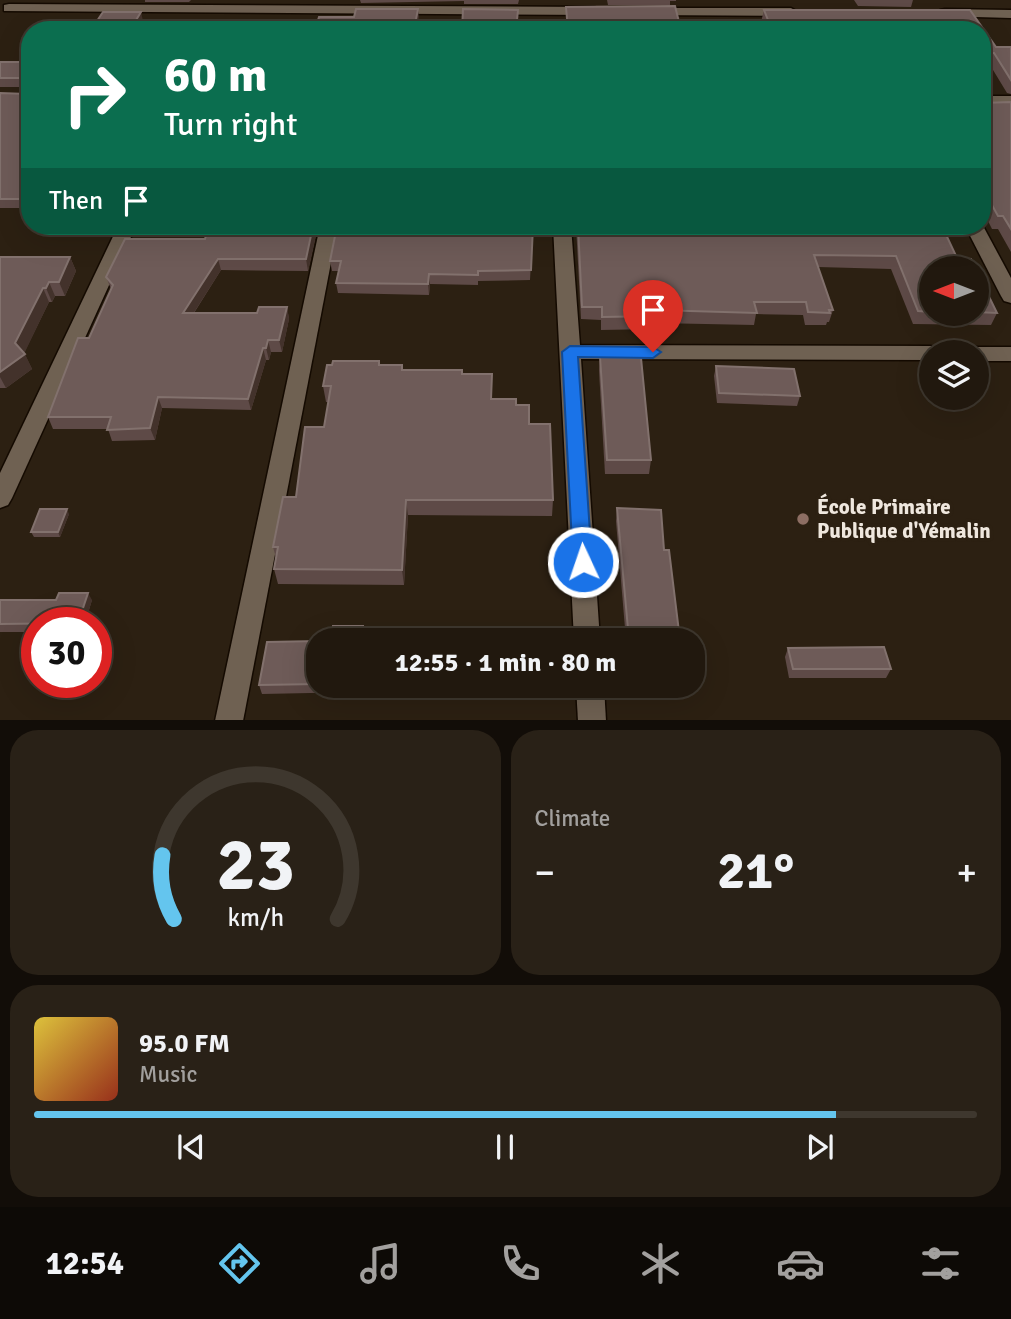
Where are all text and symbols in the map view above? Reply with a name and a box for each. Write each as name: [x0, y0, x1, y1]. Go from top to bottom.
text: 60 m: [164, 45, 267, 105]
icon: right: [49, 49, 140, 140]
text: Turn right: [164, 105, 297, 144]
icon: arrive: [117, 182, 155, 220]
text: Then: [49, 185, 103, 217]
north arrow: [919, 256, 989, 326]
map controls: [919, 256, 989, 410]
pin: [623, 280, 683, 352]
icon: arrive: [634, 291, 672, 329]
button: layers: [919, 340, 989, 410]
place label: École Primaire Publique d'Yémalin: [817, 493, 991, 544]
marker: École Primaire Publique d'Yémalin: [795, 511, 811, 527]
position arrow: [546, 525, 620, 599]
speed limit sign: 30: [21, 607, 112, 698]
text: 12:55 · 1 min · 80 m: [395, 647, 616, 679]
text: Climate: [535, 804, 610, 833]
text: 23: [216, 821, 295, 910]
text: 21°: [717, 839, 794, 903]
text: −: [535, 849, 555, 896]
text: +: [956, 849, 977, 896]
text: km/h: [227, 901, 284, 932]
text: 95.0 FM: [139, 1028, 230, 1060]
text: Music: [139, 1060, 197, 1089]
icon: previous: [172, 1128, 210, 1166]
icon: pause: [486, 1128, 524, 1166]
icon: next: [801, 1128, 839, 1166]
icon: directions: [215, 1239, 264, 1288]
icon: music: [356, 1239, 405, 1288]
icon: phone: [496, 1239, 545, 1288]
icon: climate: [636, 1239, 685, 1288]
icon: car: [776, 1239, 825, 1288]
icon: filters: [916, 1239, 965, 1288]
text: 12:54: [46, 1244, 124, 1283]

